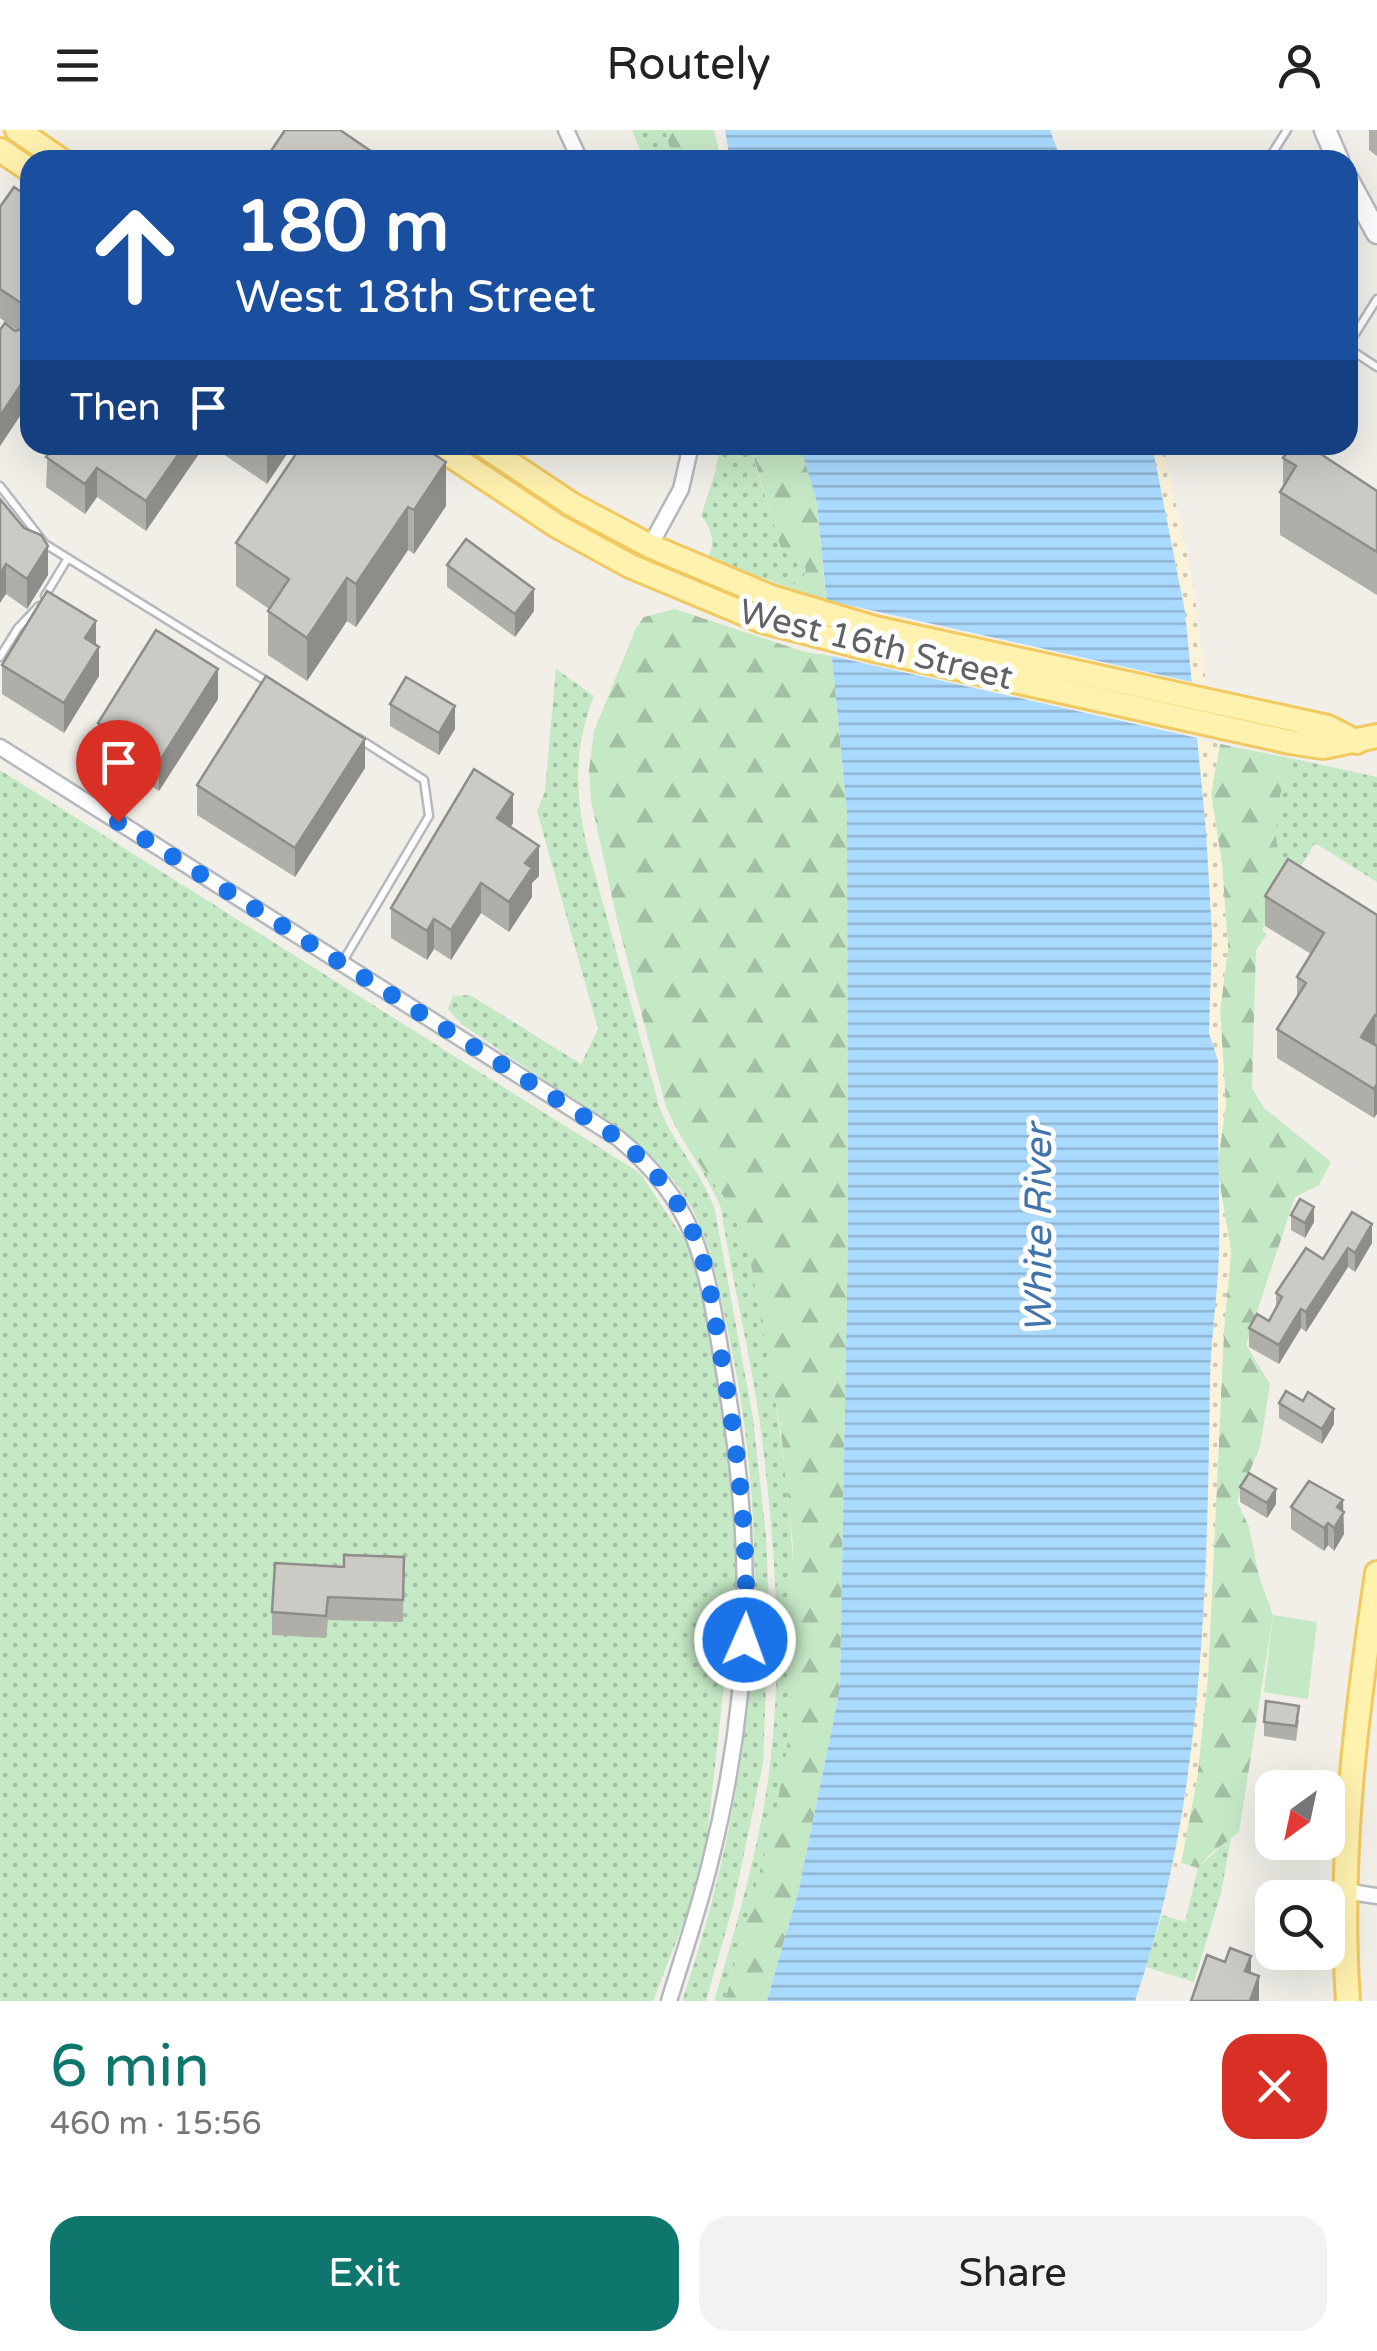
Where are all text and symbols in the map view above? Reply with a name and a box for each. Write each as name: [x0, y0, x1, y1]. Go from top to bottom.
icon: menu: [50, 38, 105, 93]
text: Routely: [606, 38, 771, 92]
icon: person: [1272, 38, 1327, 93]
text: 180 m: [235, 186, 449, 270]
icon: ahead: [70, 190, 200, 320]
text: West 18th Street: [235, 271, 596, 325]
icon: arrive: [181, 380, 236, 435]
text: Then: [70, 385, 161, 431]
street label: West 16th Street: [735, 591, 1017, 699]
pin: [76, 720, 161, 823]
icon: arrive: [91, 735, 146, 790]
water label: White River: [1016, 1120, 1062, 1334]
position arrow: [693, 1588, 797, 1692]
north arrow: [1255, 1770, 1345, 1860]
map controls: [1255, 1770, 1345, 1970]
button: search: [1255, 1880, 1345, 1970]
text: 6 min: [50, 2031, 210, 2103]
button: close: [1222, 2034, 1327, 2139]
text: 460 m · 15:56: [50, 2105, 262, 2143]
button: Exit: [50, 2216, 679, 2331]
button: Share: [699, 2216, 1327, 2331]

